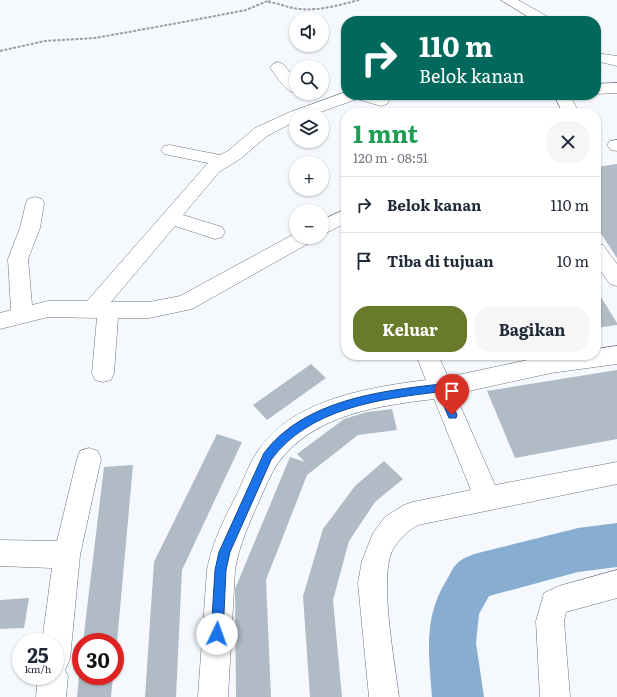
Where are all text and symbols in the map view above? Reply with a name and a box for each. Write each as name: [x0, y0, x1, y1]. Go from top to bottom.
map controls: [289, 12, 329, 244]
button: sound: [289, 12, 329, 52]
text: 110 m: [419, 24, 493, 66]
icon: right: [353, 32, 405, 84]
button: search: [289, 60, 329, 100]
text: Belok kanan: [419, 62, 524, 89]
button: layers: [289, 108, 329, 148]
text: 1 mnt: [353, 115, 418, 150]
button: close: [547, 121, 589, 163]
text: 120 m · 08:51: [353, 148, 428, 167]
button: +: [289, 156, 329, 196]
text: Belok kanan: [387, 193, 481, 216]
text: 110 m: [551, 193, 589, 216]
icon: right: [353, 194, 375, 216]
button: −: [289, 204, 329, 244]
text: Tiba di tujuan: [387, 249, 494, 272]
text: 10 m: [557, 249, 589, 272]
icon: arrive: [353, 250, 375, 272]
button: Keluar: [353, 306, 467, 352]
button: Bagikan: [475, 306, 589, 352]
pin: [435, 374, 469, 415]
icon: arrive: [441, 380, 463, 402]
position arrow: [196, 613, 238, 655]
speed limit sign: 30: [72, 633, 124, 685]
text: 25: [27, 639, 49, 669]
text: km/h: [25, 661, 51, 676]

